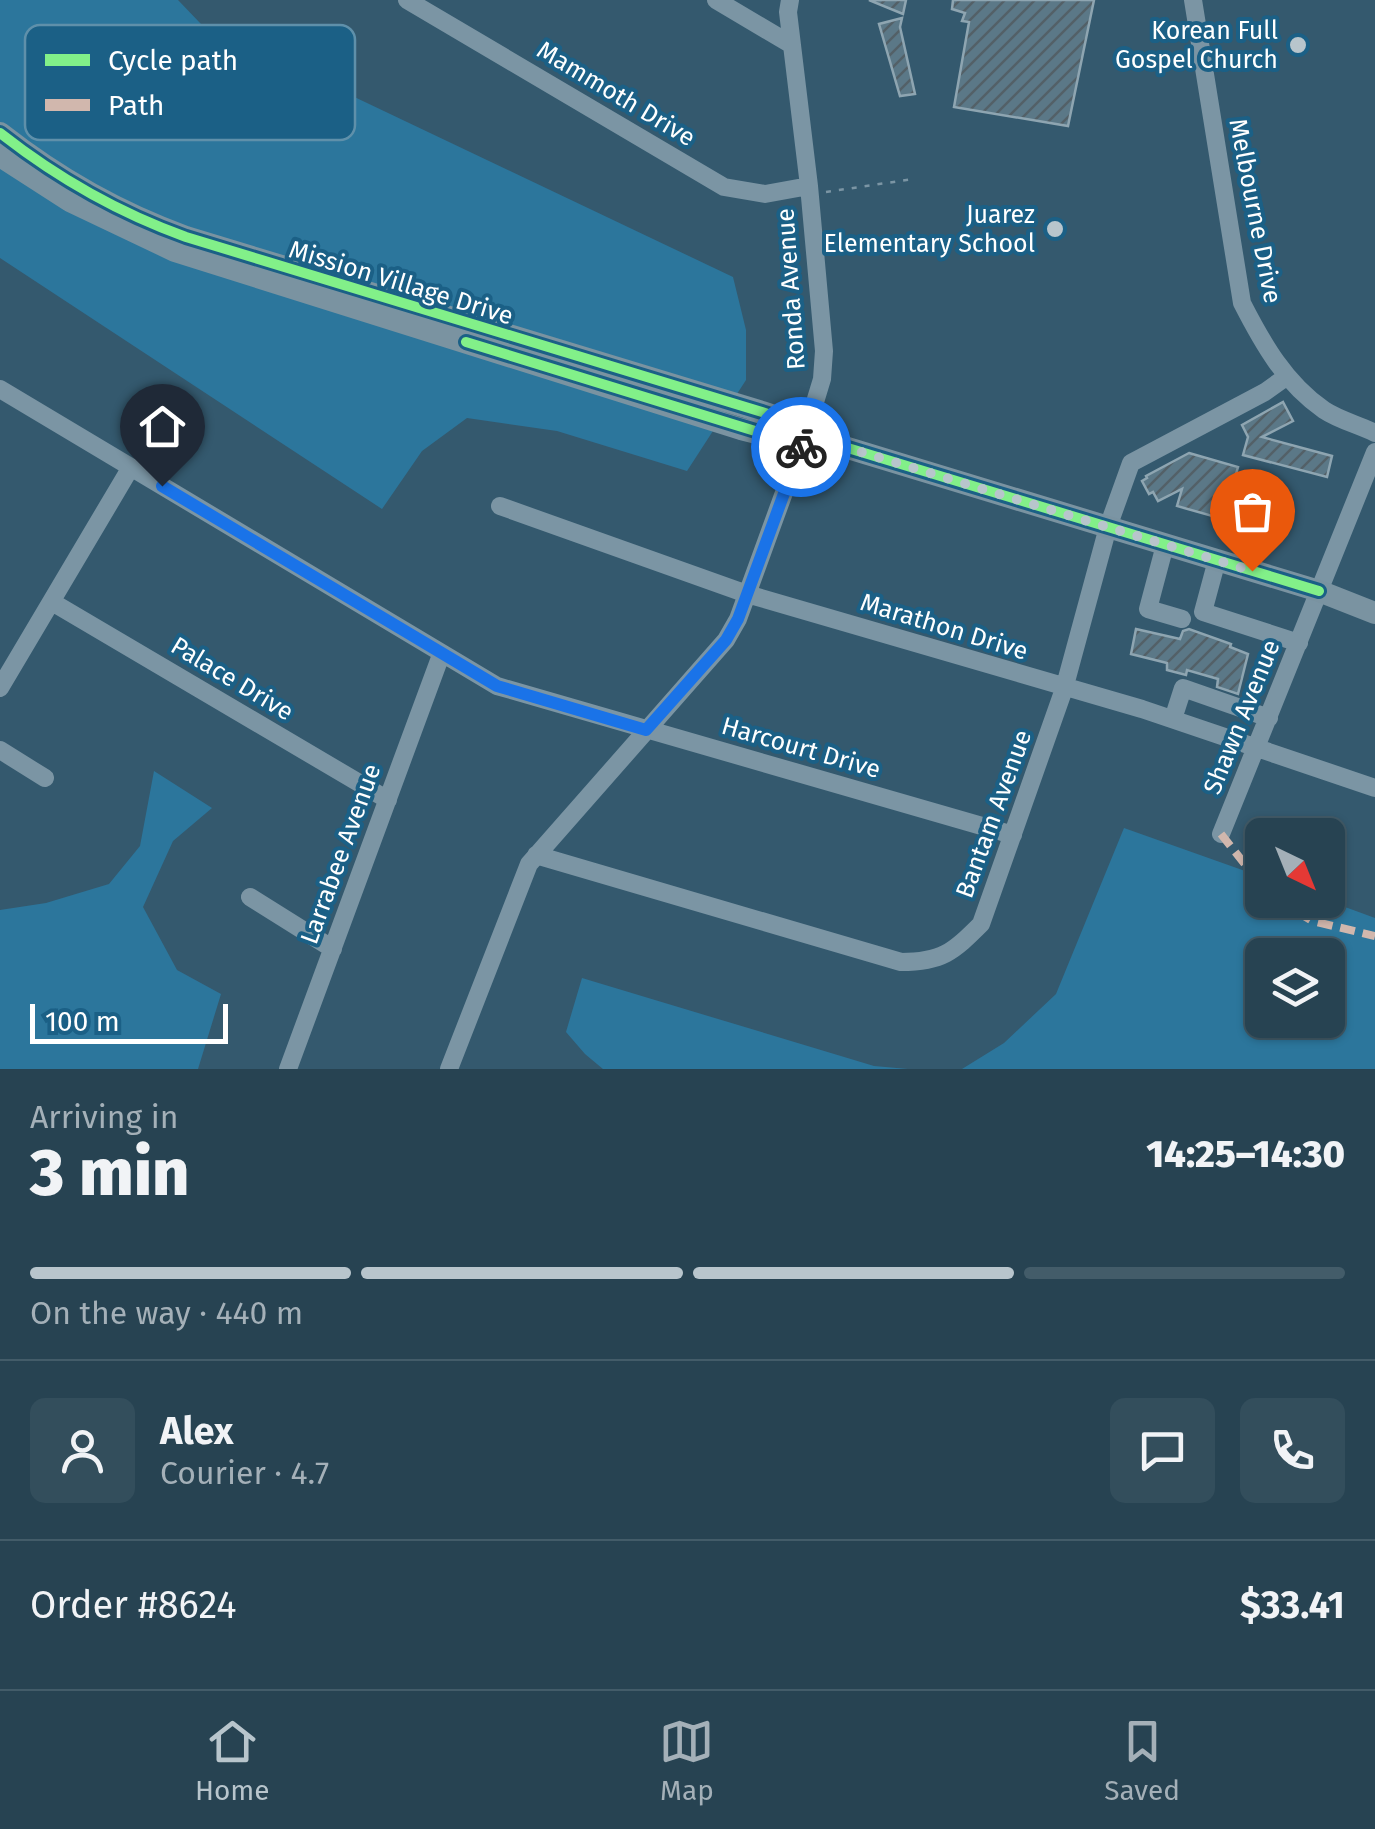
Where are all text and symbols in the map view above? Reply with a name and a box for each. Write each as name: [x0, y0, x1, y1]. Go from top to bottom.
place label: Korean Full Gospel Church: [1115, 16, 1278, 75]
legend: [25, 25, 355, 140]
marker: Korean Full Gospel Church: [1287, 34, 1309, 56]
street label: Mammoth Drive: [531, 35, 701, 153]
text: Cycle path: [108, 44, 238, 77]
text: Path: [108, 89, 164, 122]
street label: Melbourne Drive: [1222, 116, 1288, 306]
place label: Juarez Elementary School: [823, 200, 1035, 259]
street label: Ronda Avenue: [770, 207, 812, 371]
marker: Juarez Elementary School: [1044, 218, 1066, 240]
street label: Mission Village Drive: [285, 235, 517, 331]
pin: [120, 384, 205, 487]
courier: [751, 397, 851, 497]
icon: home: [135, 399, 190, 454]
icon: bike: [774, 420, 829, 475]
pin: [1210, 469, 1295, 572]
icon: bag: [1225, 484, 1280, 539]
street label: Marathon Drive: [857, 587, 1031, 667]
street label: Palace Drive: [165, 631, 299, 727]
street label: Shawn Avenue: [1197, 635, 1287, 799]
street label: Harcourt Drive: [718, 711, 884, 785]
street label: Bantam Avenue: [950, 726, 1038, 902]
street label: Larrabee Avenue: [294, 760, 388, 948]
north arrow: [1245, 818, 1345, 918]
map controls: [1245, 818, 1345, 1038]
button: layers: [1245, 938, 1345, 1038]
scale bar: [30, 999, 228, 1044]
text: 100 m: [45, 1005, 120, 1038]
text: Arriving in: [30, 1098, 178, 1136]
text: 14:25–14:30: [1146, 1131, 1345, 1177]
text: 3 min: [30, 1134, 189, 1212]
text: On the way · 440 m: [30, 1294, 303, 1332]
button: person: [30, 1398, 135, 1503]
button: chat: [1110, 1398, 1215, 1503]
button: phone: [1240, 1398, 1345, 1503]
text: Alex: [160, 1408, 233, 1454]
text: Courier · 4.7: [160, 1454, 329, 1492]
text: Order #8624: [30, 1582, 236, 1628]
text: $33.41: [1240, 1582, 1345, 1628]
tab: Home: [195, 1714, 270, 1807]
tab: Map: [659, 1714, 714, 1807]
tab: Saved: [1104, 1714, 1180, 1807]

